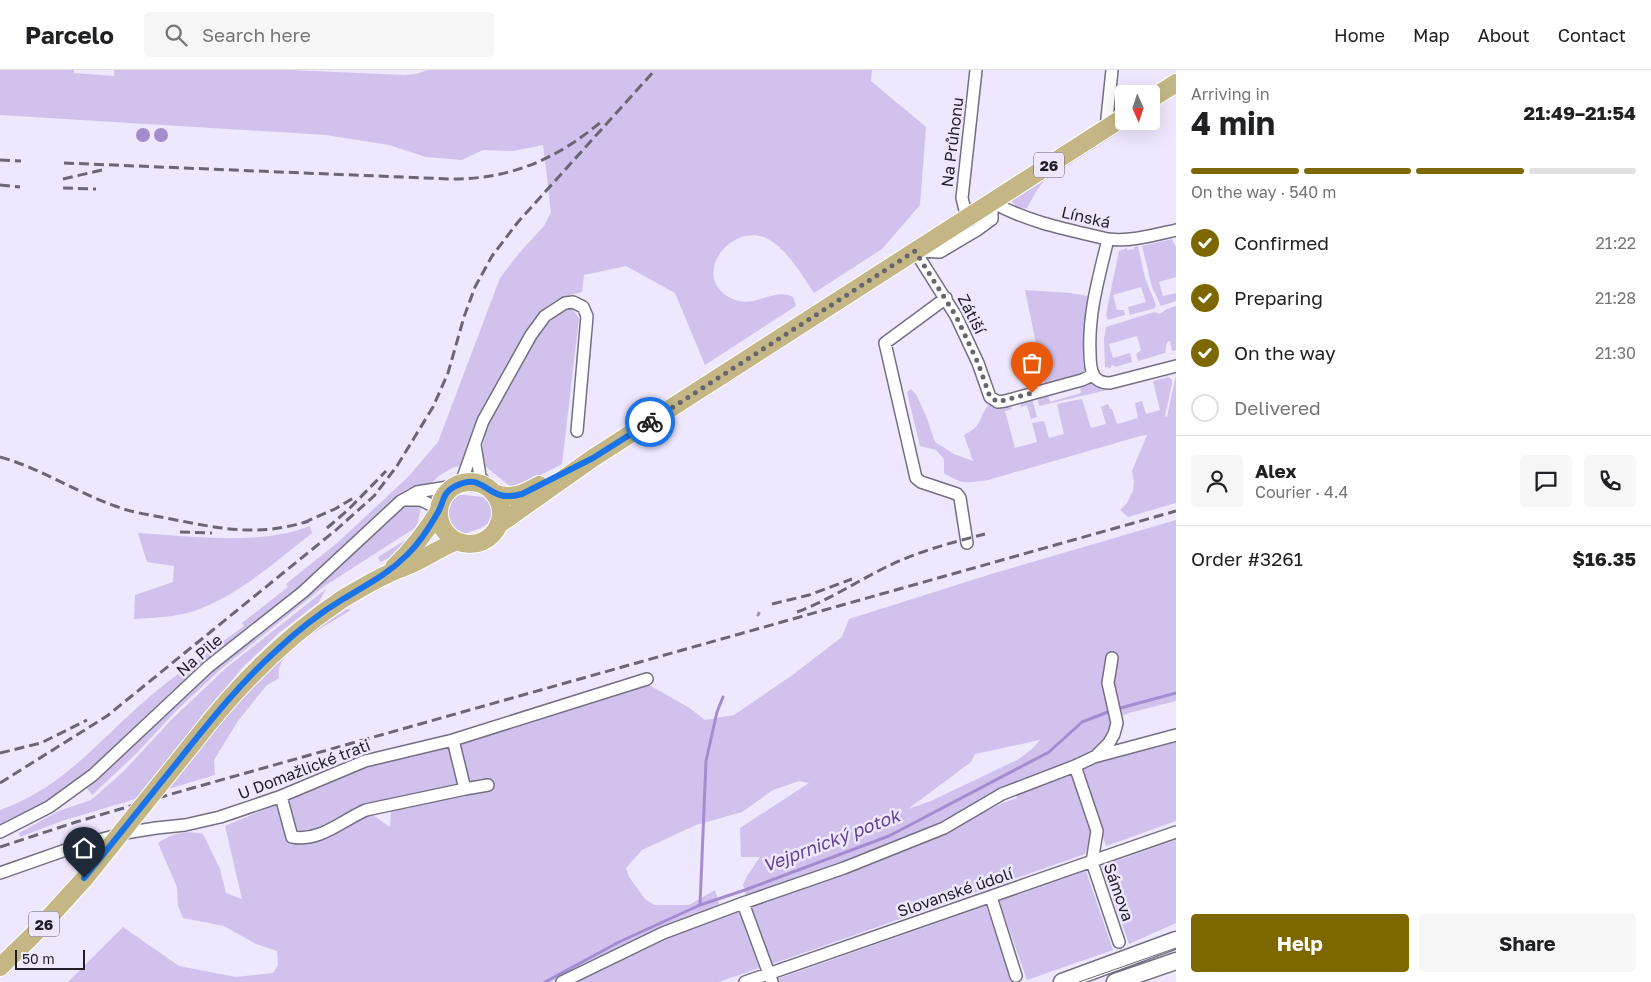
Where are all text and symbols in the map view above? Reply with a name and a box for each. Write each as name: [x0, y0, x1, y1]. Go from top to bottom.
search box: [144, 12, 494, 57]
text: Parcelo: [25, 20, 114, 49]
icon: search: [162, 21, 190, 49]
text: Search here: [202, 23, 311, 46]
text: Home: [1334, 24, 1385, 46]
text: Map: [1413, 24, 1450, 46]
text: About: [1478, 24, 1530, 46]
text: Contact: [1558, 24, 1626, 46]
text: Arriving in: [1191, 84, 1270, 104]
north arrow: [1115, 85, 1160, 130]
map controls: [1115, 85, 1160, 130]
street label: Na Průhonu: [937, 96, 967, 188]
text: 21:49–21:54: [1524, 101, 1636, 124]
text: 4 min: [1191, 104, 1275, 142]
road number: 26: [1034, 152, 1064, 178]
text: On the way · 540 m: [1191, 182, 1336, 202]
street label: Línská: [1060, 202, 1112, 232]
icon: check: [1191, 229, 1219, 257]
text: Confirmed: [1234, 231, 1329, 254]
text: 21:22: [1596, 233, 1636, 253]
icon: check: [1191, 284, 1219, 312]
text: Preparing: [1234, 286, 1323, 309]
text: 21:28: [1595, 288, 1636, 308]
street label: Zátiší: [954, 291, 991, 339]
icon: check: [1191, 339, 1219, 367]
text: On the way: [1234, 341, 1336, 364]
pin: [1011, 342, 1053, 393]
text: 21:30: [1595, 343, 1636, 363]
icon: bag: [1018, 349, 1046, 377]
text: Delivered: [1234, 396, 1321, 419]
courier: [625, 397, 675, 447]
icon: bike: [636, 408, 664, 436]
button: person: [1191, 455, 1243, 507]
button: chat: [1520, 455, 1572, 507]
button: phone: [1584, 455, 1636, 507]
text: Alex: [1255, 459, 1296, 482]
text: Courier · 4.4: [1255, 482, 1348, 502]
text: Order #3261: [1191, 547, 1303, 570]
text: $16.35: [1572, 547, 1636, 570]
street label: Na Pile: [172, 630, 226, 680]
street label: U Domažlické trati: [235, 735, 373, 803]
water label: Vejprnický potok: [759, 803, 904, 876]
pin: [63, 827, 105, 878]
icon: home: [70, 834, 98, 862]
street label: Sámova: [1100, 860, 1138, 924]
street label: Slovanské údolí: [895, 862, 1017, 921]
road number: 26: [29, 912, 59, 936]
button: Help: [1191, 914, 1409, 972]
button: Share: [1419, 914, 1636, 972]
scale bar: [15, 947, 85, 970]
text: 50 m: [22, 950, 55, 967]

